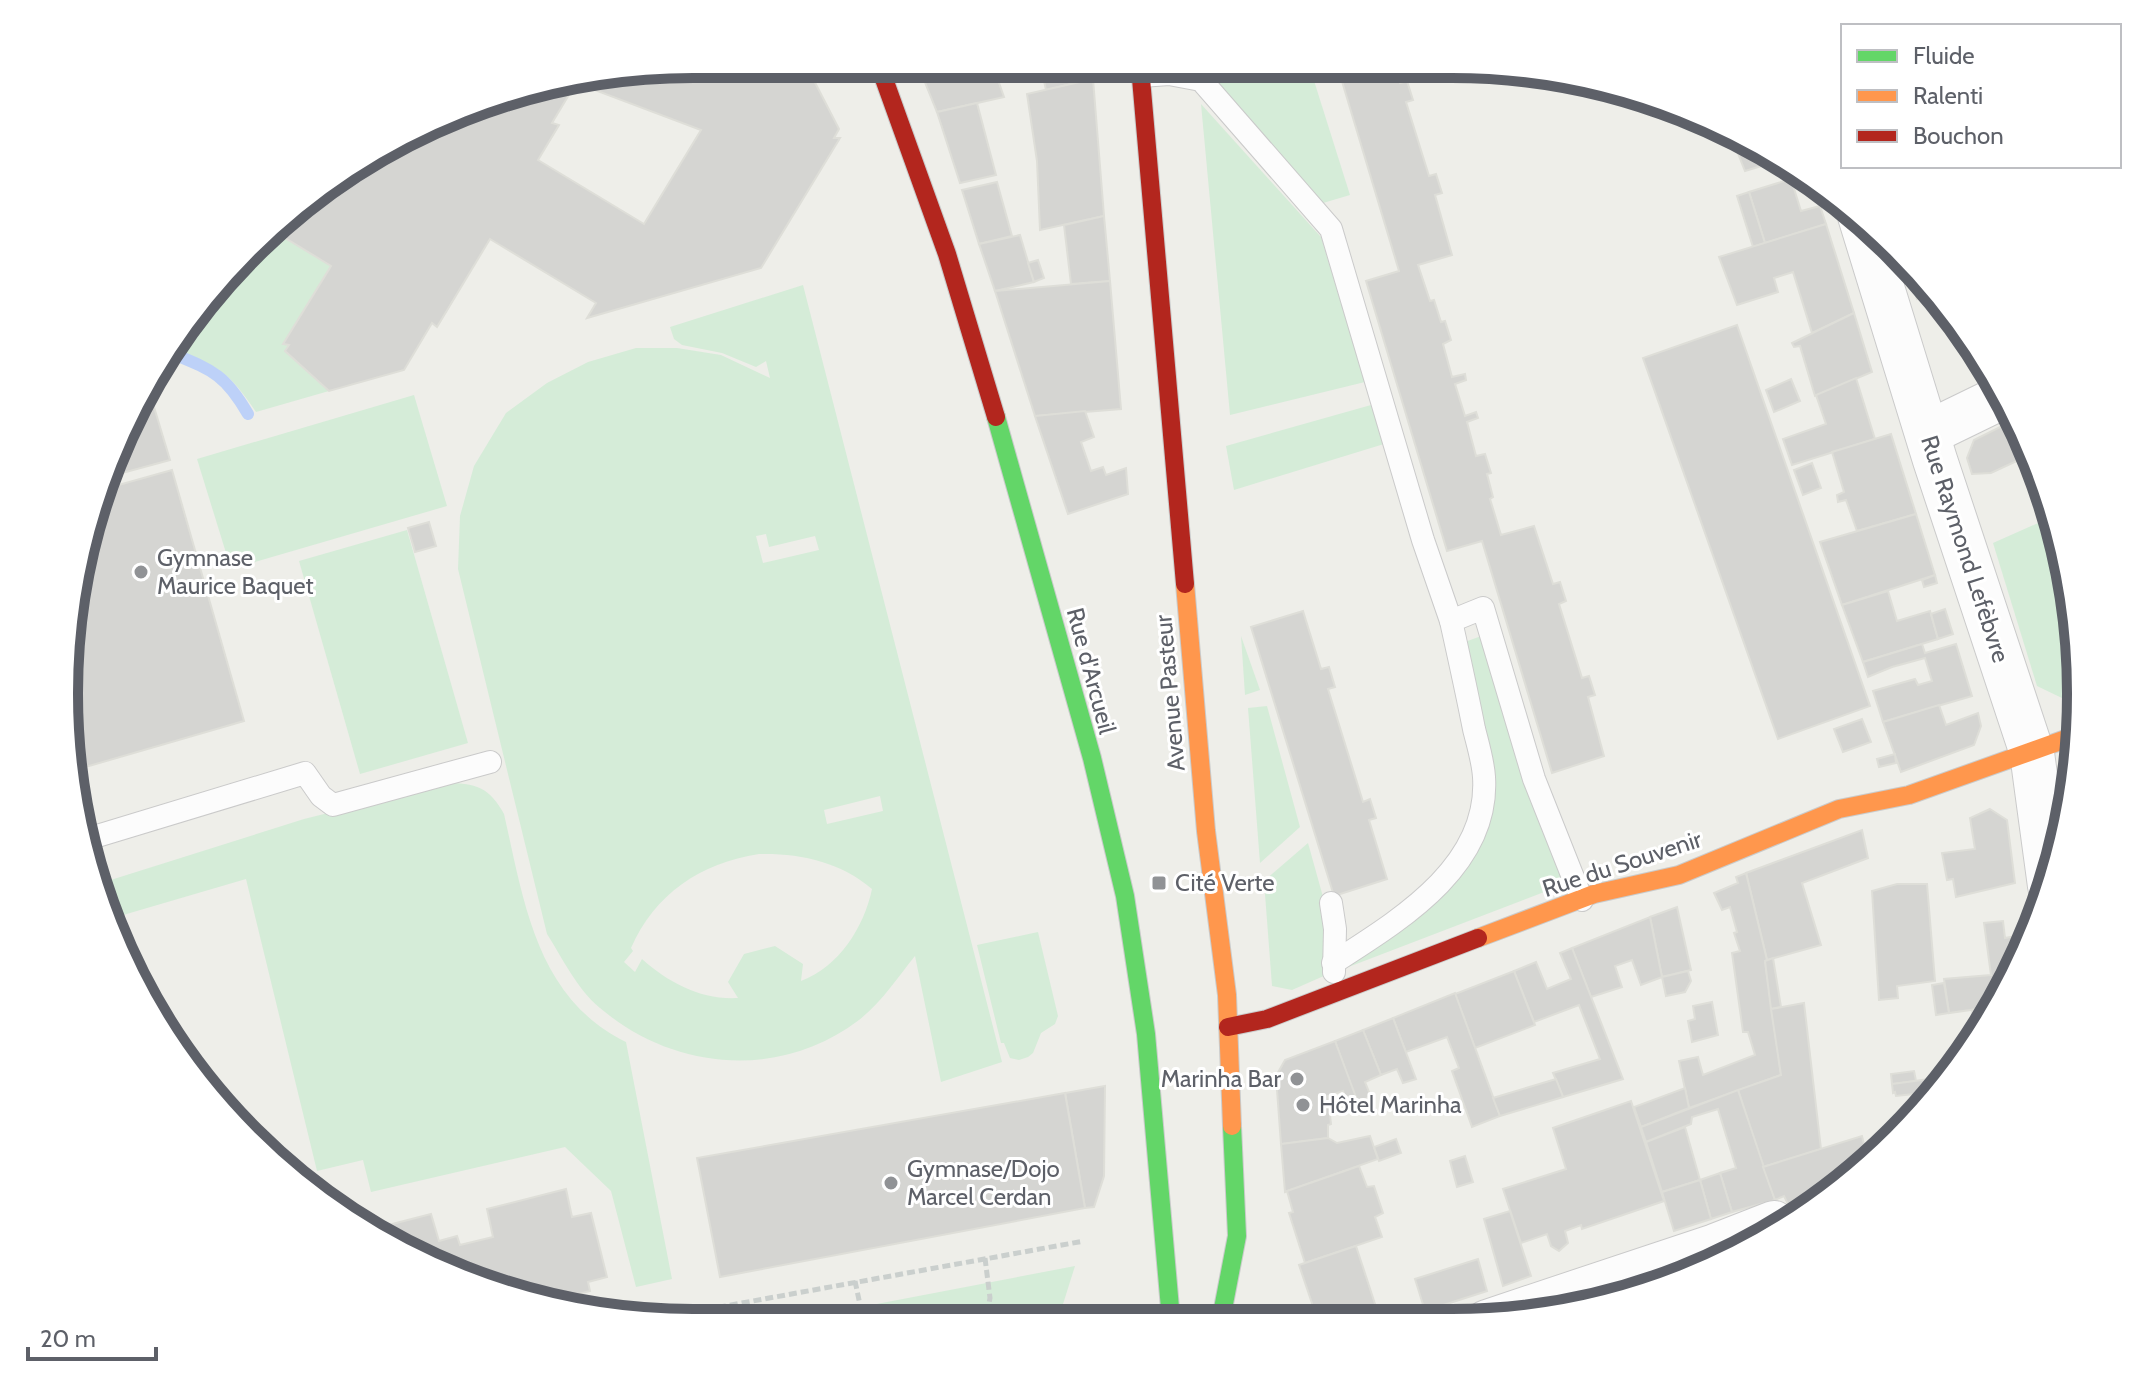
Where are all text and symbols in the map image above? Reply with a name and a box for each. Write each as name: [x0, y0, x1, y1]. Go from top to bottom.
legend: [1841, 24, 2121, 168]
text: Fluide: [1913, 41, 1975, 70]
text: Ralenti: [1913, 81, 1983, 110]
text: Bouchon: [1913, 121, 2004, 150]
street label: Rue Raymond Lefèbvre: [1915, 432, 2016, 666]
place label: Gymnase Maurice Baquet: [157, 543, 314, 600]
marker: Gymnase Maurice Baquet: [132, 563, 150, 581]
street label: Rue d'Arcueil: [1061, 605, 1122, 737]
street label: Avenue Pasteur: [1148, 613, 1191, 772]
street label: Rue du Souvenir: [1539, 824, 1705, 903]
place label: Cité Verte: [1175, 868, 1275, 897]
marker: Cité Verte: [1150, 874, 1168, 892]
place label: Marinha Bar: [1161, 1064, 1281, 1093]
marker: Marinha Bar: [1288, 1070, 1306, 1088]
place label: Hôtel Marinha: [1319, 1090, 1462, 1119]
marker: Hôtel Marinha: [1294, 1096, 1312, 1114]
place label: Gymnase/Dojo Marcel Cerdan: [907, 1154, 1060, 1211]
marker: Gymnase/Dojo Marcel Cerdan: [882, 1174, 900, 1192]
scale bar: [28, 1311, 156, 1361]
text: 20 m: [40, 1324, 96, 1353]

